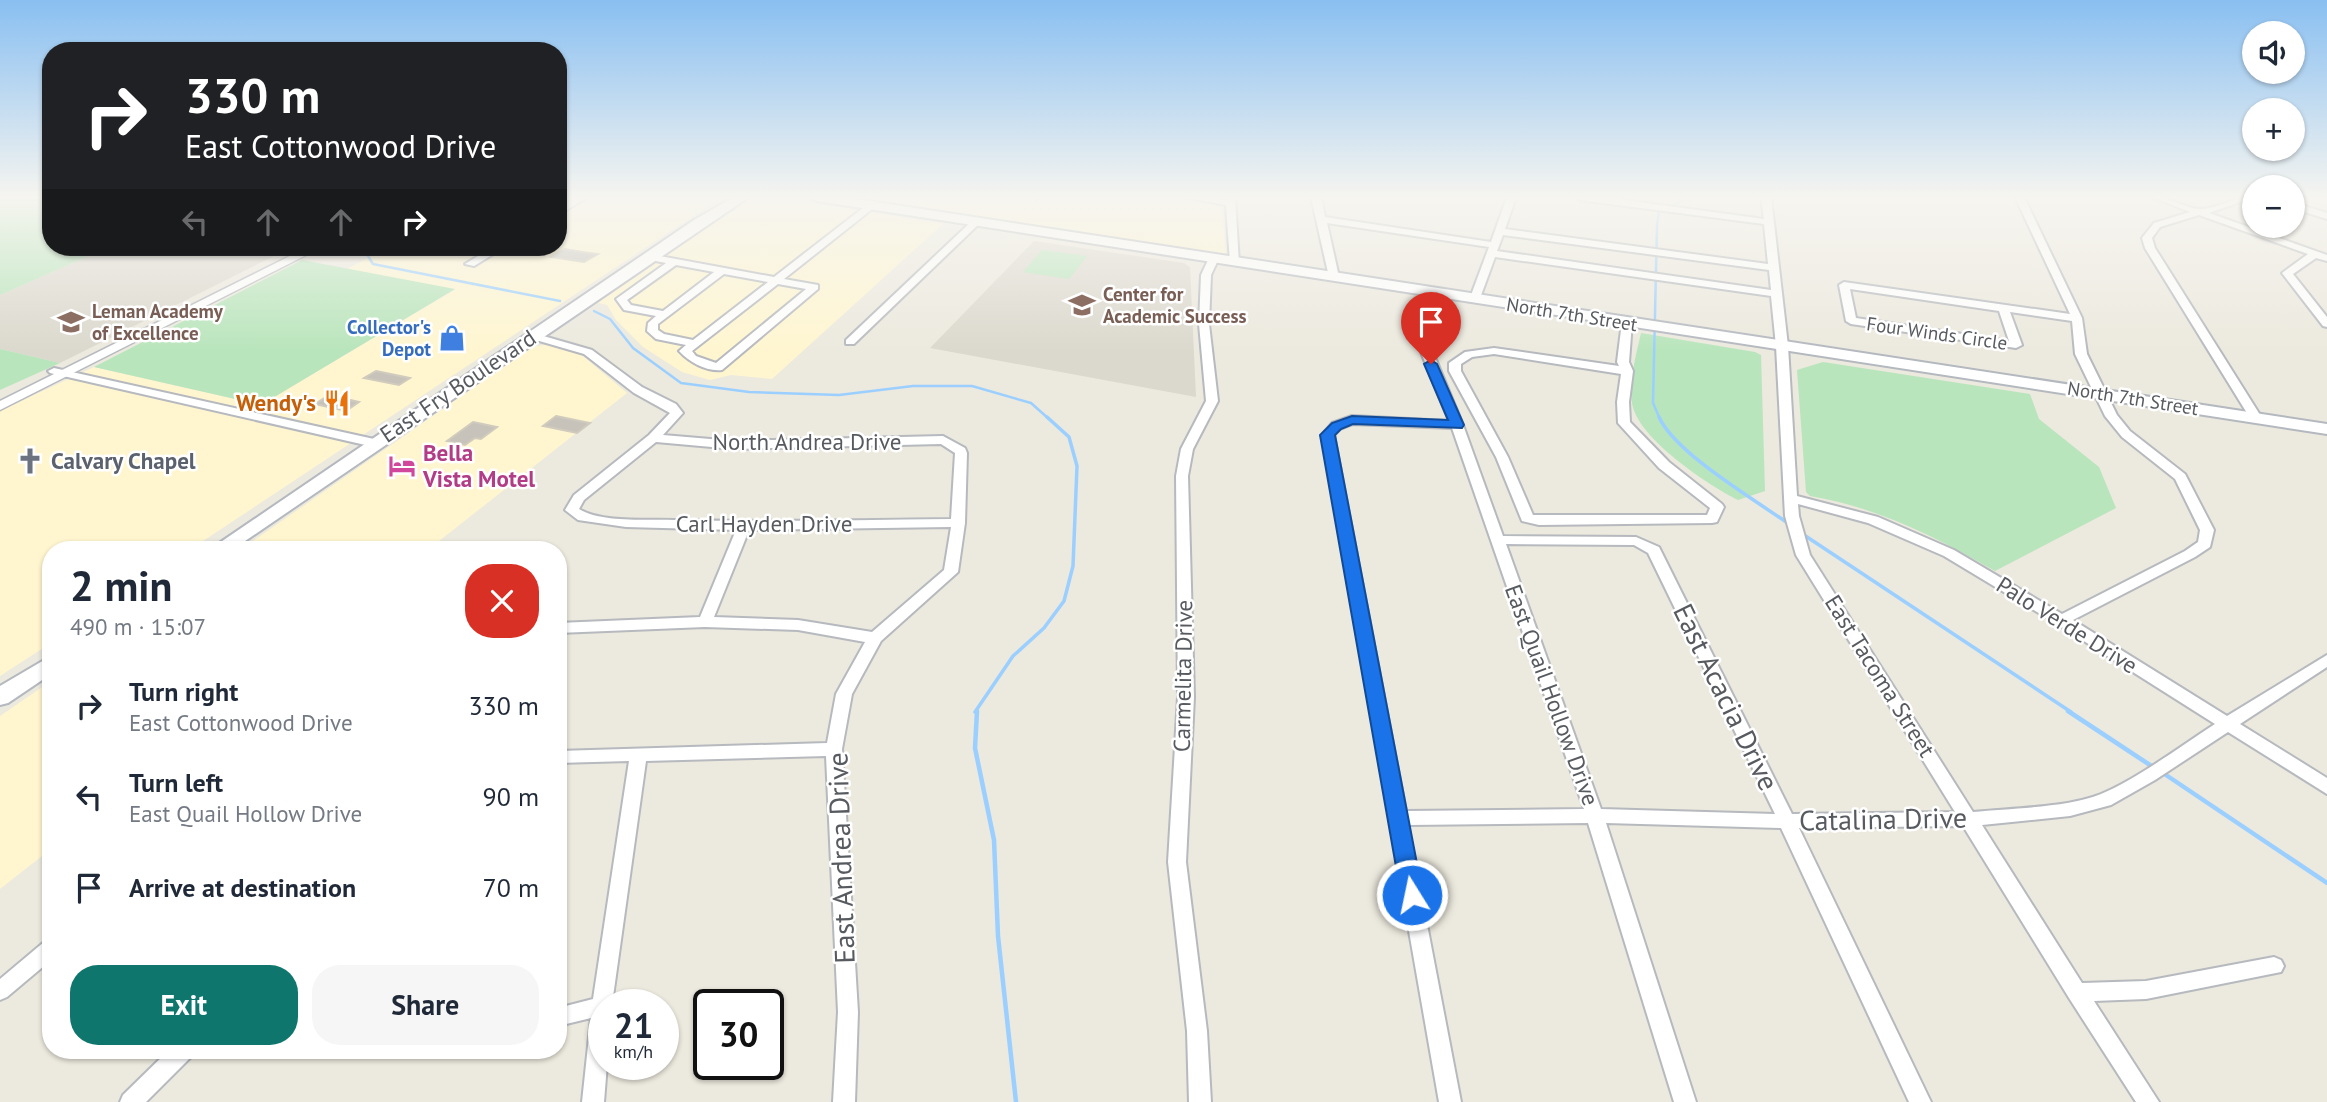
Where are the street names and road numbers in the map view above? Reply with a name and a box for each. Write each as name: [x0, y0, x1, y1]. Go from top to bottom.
street label: North 7th Street: [1505, 292, 1640, 336]
street label: Four Winds Circle: [1865, 311, 2009, 355]
street label: East Fry Boulevard: [374, 323, 541, 448]
street label: North 7th Street: [2066, 376, 2201, 420]
street label: North Andrea Drive: [712, 427, 902, 456]
street label: Carl Hayden Drive: [676, 509, 852, 538]
street label: Palo Verde Drive: [1991, 570, 2143, 680]
street label: East Quail Hollow Drive: [1499, 580, 1606, 809]
street label: East Tacoma Street: [1819, 589, 1942, 762]
street label: East Acacia Drive: [1665, 597, 1788, 796]
street label: Carmelita Drive: [1167, 600, 1198, 752]
street label: East Andrea Drive: [818, 752, 863, 964]
street label: Catalina Drive: [1799, 799, 1967, 838]

